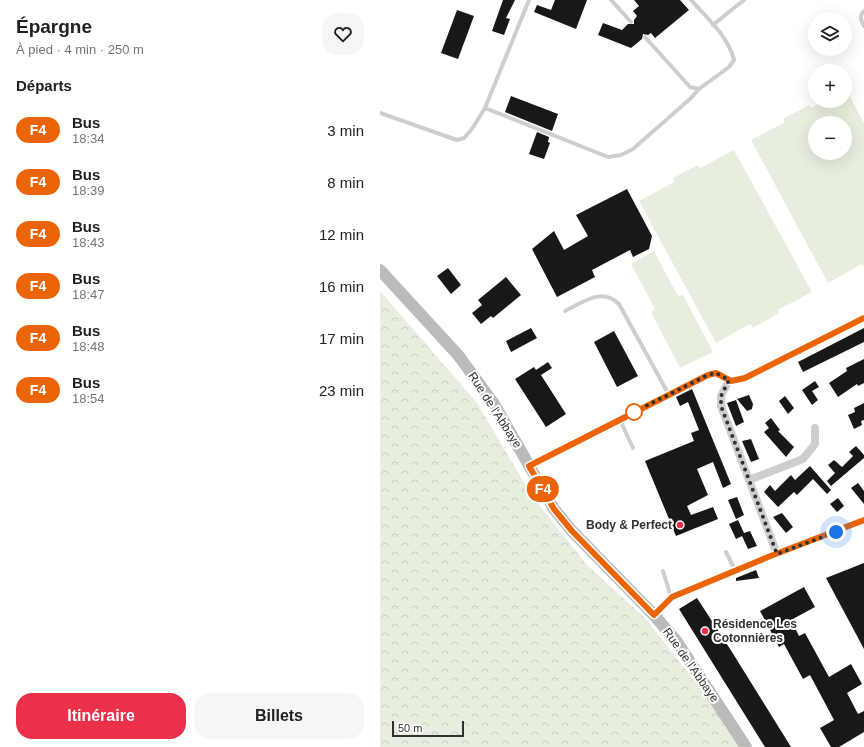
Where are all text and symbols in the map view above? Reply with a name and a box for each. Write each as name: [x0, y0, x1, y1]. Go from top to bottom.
map controls: [808, 12, 852, 160]
button: layers: [808, 12, 852, 56]
button: heart: [322, 13, 364, 55]
text: Épargne: [16, 16, 92, 37]
text: À pied · 4 min · 250 m: [16, 42, 144, 57]
button: +: [808, 64, 852, 108]
text: Départs: [16, 77, 72, 94]
text: Bus: [72, 114, 100, 131]
button: −: [808, 116, 852, 160]
text: F4: [30, 122, 46, 138]
text: 3 min: [327, 122, 364, 139]
text: 18:34: [72, 131, 105, 146]
text: Bus: [72, 166, 100, 183]
text: F4: [30, 174, 46, 190]
text: 8 min: [327, 174, 364, 191]
text: 18:39: [72, 183, 105, 198]
text: Bus: [72, 218, 100, 235]
text: F4: [30, 226, 46, 242]
text: 12 min: [319, 226, 364, 243]
text: 18:43: [72, 235, 105, 250]
text: Bus: [72, 270, 100, 287]
text: F4: [30, 278, 46, 294]
text: 16 min: [319, 278, 364, 295]
text: 18:47: [72, 287, 105, 302]
text: Bus: [72, 322, 100, 339]
text: F4: [30, 330, 46, 346]
text: 17 min: [319, 330, 364, 347]
text: 18:48: [72, 339, 105, 354]
street label: Rue de l'Abbaye: [465, 369, 525, 451]
text: Bus: [72, 374, 100, 391]
text: F4: [30, 382, 46, 398]
text: 23 min: [319, 382, 364, 399]
text: 18:54: [72, 391, 105, 406]
unlabelled marker: [625, 403, 643, 421]
line badge: F4: [525, 476, 561, 502]
text: F4: [535, 481, 551, 497]
place label: Body & Perfect: [586, 518, 672, 532]
marker: Body & Perfect: [675, 520, 685, 530]
your location: [826, 522, 846, 542]
place label: Résidence Les Cotonnières: [713, 617, 797, 645]
street label: Rue de l'Abbaye: [660, 625, 722, 705]
marker: Résidence Les Cotonnières: [700, 626, 710, 636]
button: Itinéraire: [16, 693, 186, 739]
button: Billets: [194, 693, 364, 739]
scale bar: [392, 719, 464, 738]
text: 50 m: [398, 722, 422, 734]

